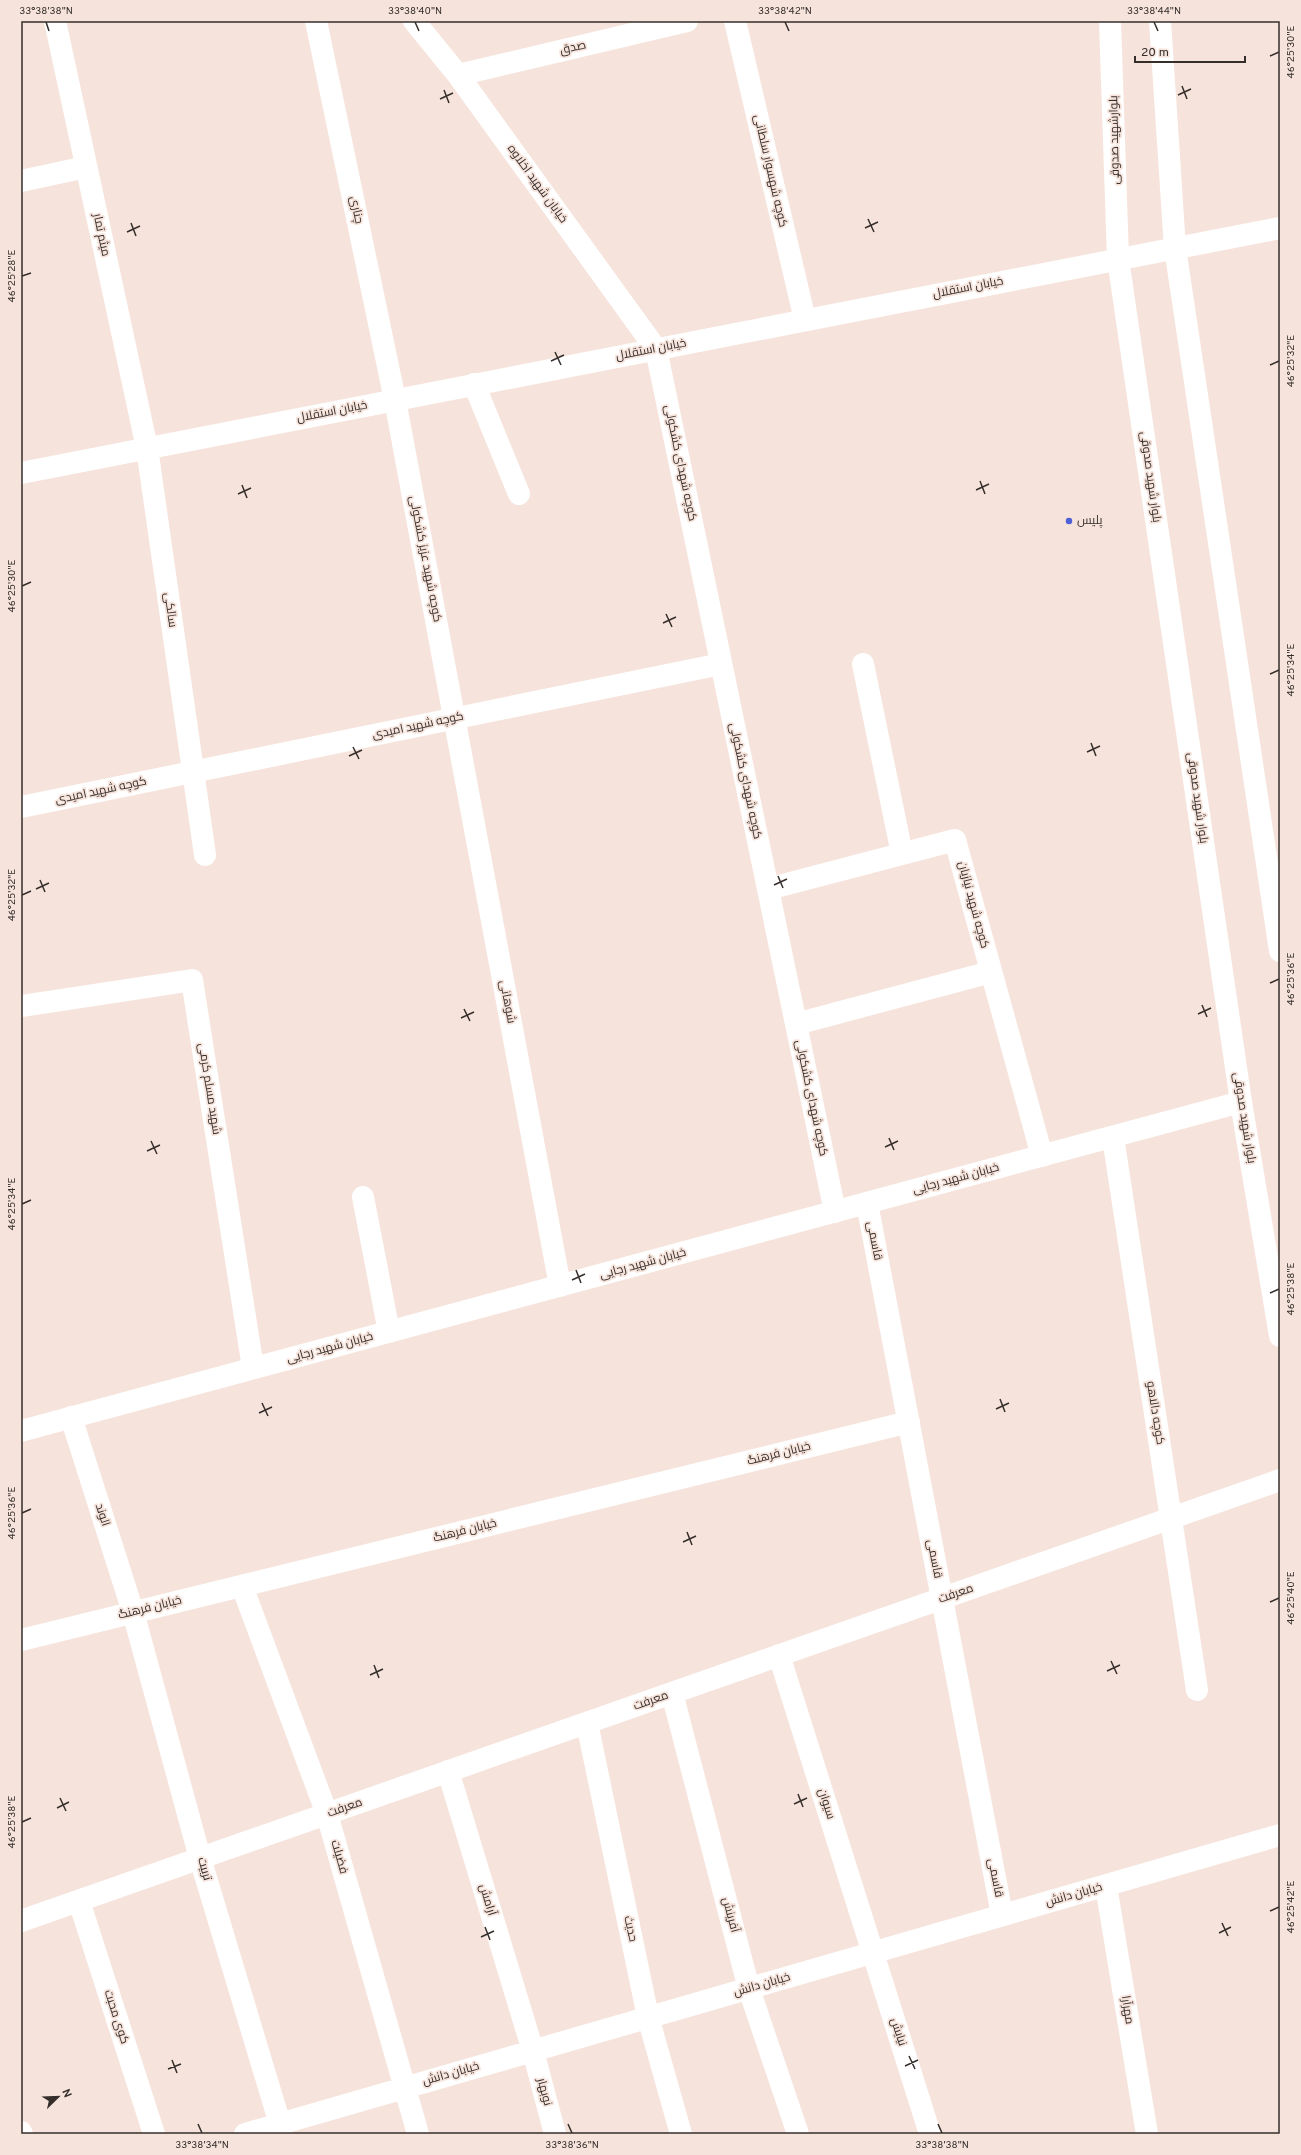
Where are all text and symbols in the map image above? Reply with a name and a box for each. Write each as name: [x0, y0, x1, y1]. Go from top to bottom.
text: 33°38'38"N: [19, 5, 73, 18]
text: 33°38'40"N: [388, 5, 442, 18]
text: 33°38'42"N: [758, 5, 812, 18]
text: 33°38'44"N: [1127, 5, 1181, 18]
text: 46°25'30"E: [1285, 25, 1298, 79]
street label: صدق: [558, 37, 588, 59]
scale bar: [1135, 38, 1245, 64]
text: 20 m: [1141, 45, 1169, 61]
street label: بلوارشهید صدوقی: [1106, 95, 1124, 185]
street label: کوچه شهسوار سلطانی: [749, 113, 791, 229]
street label: خیابان شهید اخلاوه: [503, 142, 571, 226]
street label: چناری: [345, 195, 367, 225]
street label: میثم تمار: [88, 211, 113, 258]
text: 46°25'28"E: [6, 249, 19, 303]
street label: خیابان استقلال: [931, 273, 1005, 303]
street label: خیابان استقلال: [614, 335, 688, 365]
text: 46°25'32"E: [1285, 335, 1298, 387]
street label: خیابان استقلال: [295, 397, 369, 427]
street label: کوچه شهدای کشکولی: [660, 403, 700, 523]
street label: بلوار شهید صدوقی: [1136, 430, 1164, 524]
street label: کوچه شهید عزیز کشکولی: [405, 494, 445, 624]
place label: پلیس: [1077, 513, 1103, 529]
marker: پلیس: [1064, 516, 1074, 526]
text: 46°25'30"E: [6, 559, 19, 613]
street label: سالکی: [160, 591, 180, 629]
text: 46°25'34"E: [1285, 643, 1298, 697]
street label: کوچه شهید امیدی: [371, 708, 465, 744]
street label: کوچه شهدای کشکولی: [725, 721, 765, 841]
street label: بلوار شهید صدوقی: [1183, 751, 1211, 845]
street label: کوچه شهید امیدی: [54, 773, 148, 809]
street label: کوچه شهید نیازیان: [954, 860, 992, 950]
text: 46°25'32"E: [6, 869, 19, 921]
text: 46°25'36"E: [1285, 953, 1298, 1005]
street label: شوهانی: [495, 979, 519, 1025]
street label: کوچه شهدای کشکولی: [791, 1038, 831, 1158]
street label: شهید مسلم کرمی: [194, 1042, 224, 1136]
street label: بلوار شهید صدوقی: [1229, 1071, 1259, 1165]
street label: خیابان شهید رجایی: [911, 1160, 1001, 1198]
text: 46°25'34"E: [6, 1177, 19, 1231]
street label: قاسمی: [862, 1220, 886, 1262]
street label: خیابان شهید رجایی: [598, 1245, 688, 1283]
text: 46°25'38"E: [1285, 1263, 1298, 1315]
street label: خیابان شهید رجایی: [285, 1329, 375, 1367]
street label: کوچه دالاهو: [1142, 1380, 1168, 1446]
street label: خیابان فرهنگ: [745, 1438, 813, 1470]
text: 46°25'36"E: [6, 1487, 19, 1539]
street label: الوند: [91, 1502, 113, 1528]
street label: خیابان فرهنگ: [431, 1515, 499, 1547]
street label: قاسمی: [922, 1538, 946, 1580]
text: 46°25'40"E: [1285, 1571, 1298, 1625]
street label: معرفت: [936, 1581, 976, 1607]
street label: خیابان فرهنگ: [116, 1592, 184, 1624]
street label: معرفت: [631, 1688, 671, 1714]
street label: سیوان: [814, 1786, 839, 1822]
street label: معرفت: [325, 1795, 365, 1821]
text: 46°25'38"E: [6, 1796, 19, 1848]
street label: فضیلت: [327, 1838, 351, 1876]
street label: تربیت: [193, 1856, 215, 1883]
street label: قاسمی: [983, 1857, 1007, 1899]
street label: خیابان دانش: [1044, 1879, 1104, 1911]
text: 46°25'42"E: [1285, 1880, 1298, 1934]
street label: آرامش: [475, 1882, 500, 1919]
street label: آفرینش: [718, 1896, 743, 1935]
street label: حدیث: [619, 1915, 641, 1943]
street label: خیابان دانش: [732, 1969, 792, 2001]
street label: کوی محبت: [100, 1988, 132, 2046]
street label: مهرآرا: [1117, 1995, 1137, 2025]
street label: نیایش: [886, 2016, 910, 2048]
street label: خیابان دانش: [421, 2058, 481, 2090]
street label: نوبهار: [532, 2075, 555, 2108]
north arrow: [38, 2077, 78, 2117]
text: N: [58, 2087, 74, 2100]
text: 33°38'34"N: [175, 2139, 229, 2152]
text: 33°38'36"N: [545, 2139, 599, 2152]
text: 33°38'38"N: [915, 2139, 969, 2152]

